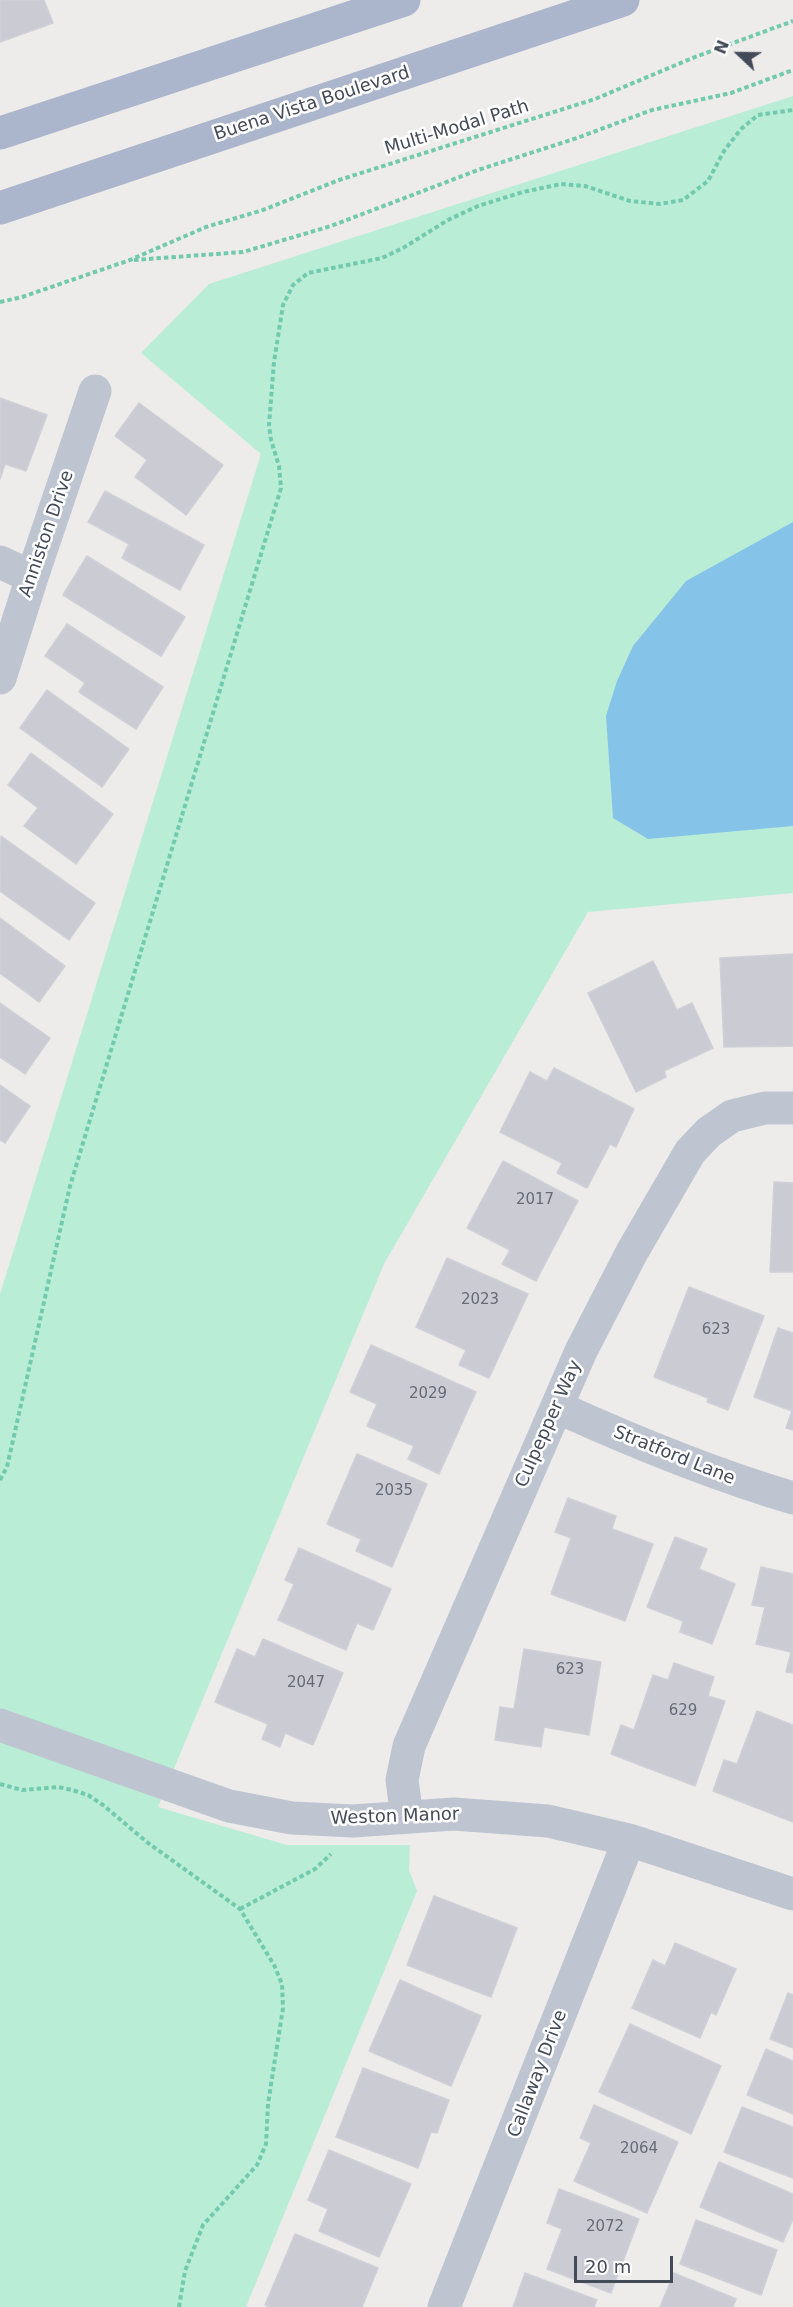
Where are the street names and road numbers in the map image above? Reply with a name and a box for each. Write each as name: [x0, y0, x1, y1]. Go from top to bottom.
street label: Buena Vista Boulevard: [212, 62, 412, 146]
street label: Multi-Modal Path: [382, 96, 532, 160]
street label: Anniston Drive: [15, 468, 79, 600]
street label: Culpepper Way: [511, 1357, 587, 1491]
street label: Stratford Lane: [610, 1422, 738, 1490]
street label: Weston Manor: [330, 1804, 460, 1830]
street label: Callaway Drive: [504, 2007, 572, 2141]

